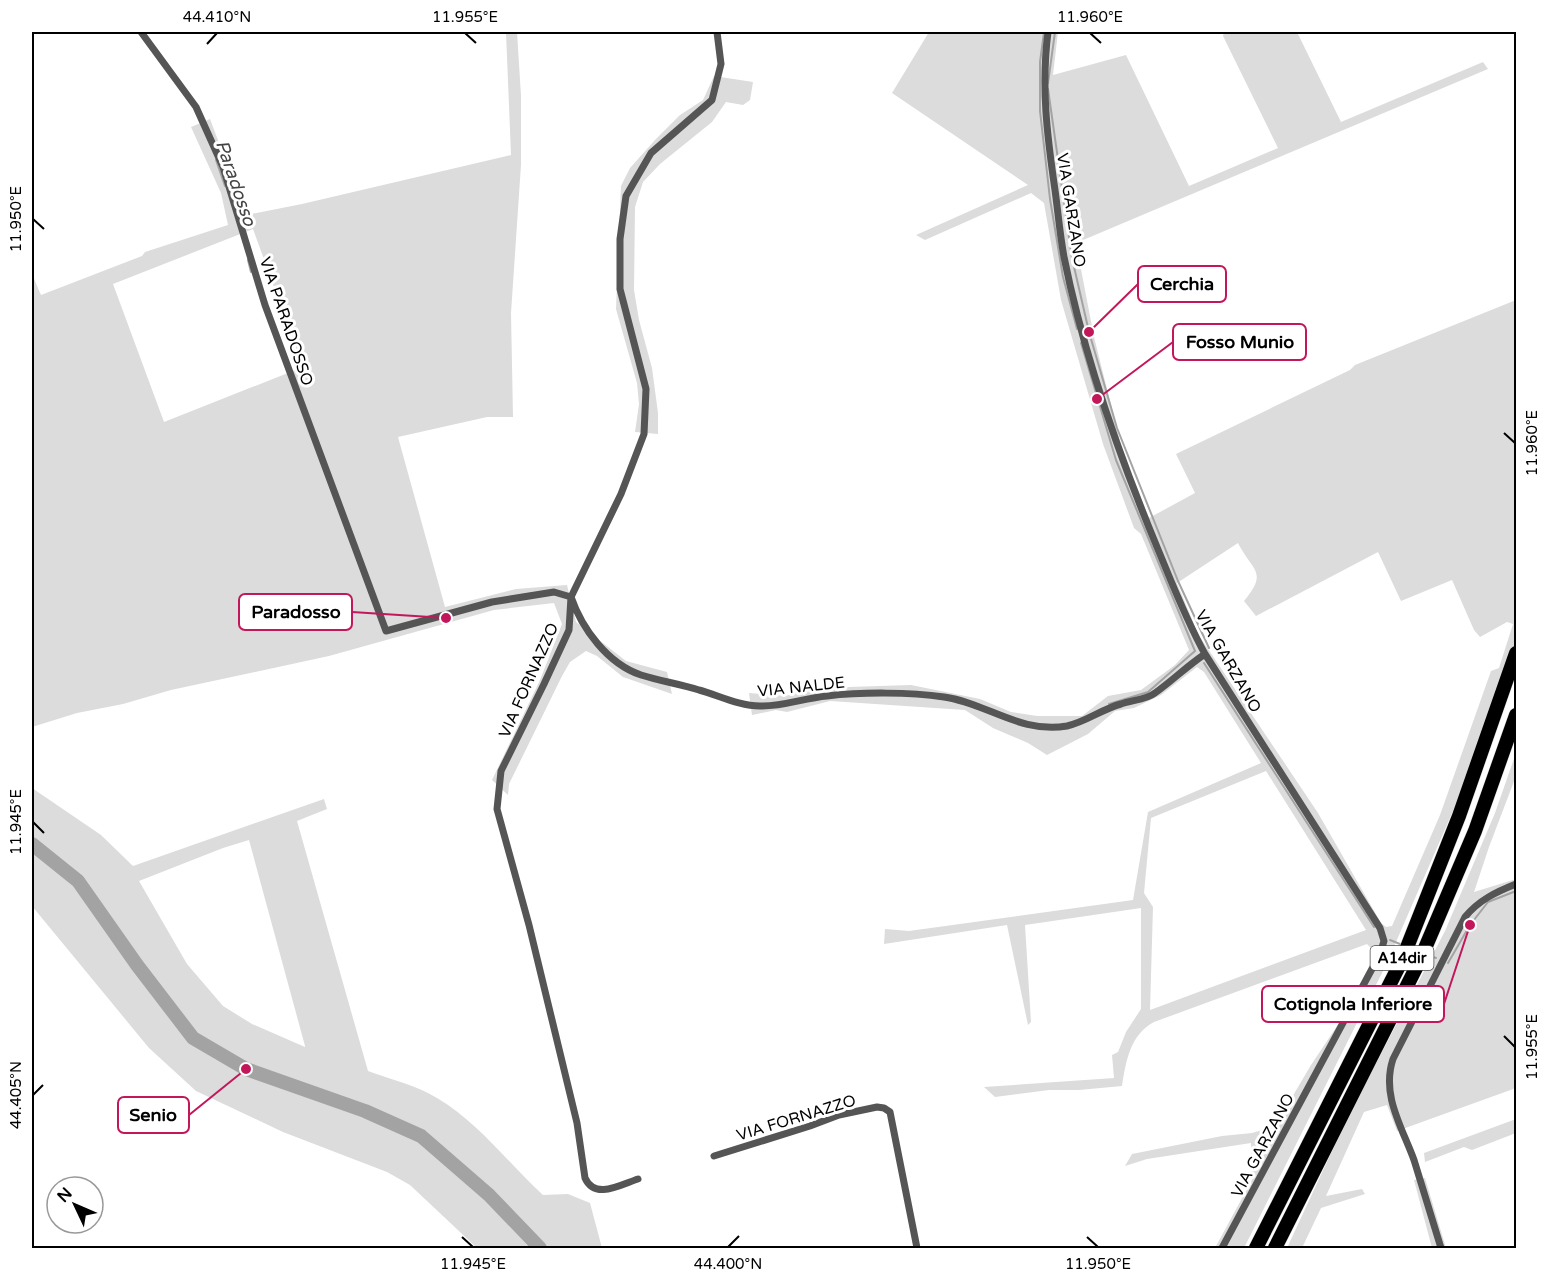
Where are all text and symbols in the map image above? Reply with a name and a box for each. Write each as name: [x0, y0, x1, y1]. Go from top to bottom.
text: 44.410°N: [183, 8, 251, 26]
text: 11.955°E: [432, 8, 498, 26]
text: 11.960°E: [1057, 8, 1123, 26]
water label: Paradosso: [211, 137, 261, 230]
street label: VIA GARZANO: [1052, 152, 1090, 269]
text: 11.950°E: [7, 186, 25, 252]
street label: VIA PARADOSSO: [255, 254, 317, 388]
callout: Cerchia: [1138, 266, 1226, 302]
text: Cerchia: [1150, 273, 1214, 295]
callout: Fosso Munio: [1173, 324, 1306, 360]
text: Fosso Munio: [1186, 331, 1294, 353]
text: 11.960°E: [1523, 410, 1541, 476]
callout: Paradosso: [239, 594, 352, 630]
text: Paradosso: [251, 601, 341, 623]
street label: VIA GARZANO: [1191, 607, 1266, 716]
street label: VIA FORNAZZO: [495, 620, 563, 741]
street label: VIA NALDE: [756, 672, 846, 702]
text: 11.945°E: [7, 789, 25, 855]
road number: A14dir: [1370, 946, 1434, 970]
callout: Cotignola Inferiore: [1262, 986, 1444, 1022]
text: Cotignola Inferiore: [1274, 993, 1432, 1015]
text: 11.955°E: [1523, 1014, 1541, 1080]
text: 44.405°N: [7, 1061, 25, 1129]
street label: VIA FORNAZZO: [734, 1090, 858, 1146]
street label: VIA GARZANO: [1227, 1090, 1299, 1201]
callout: Senio: [118, 1097, 189, 1133]
text: Senio: [129, 1104, 177, 1126]
north arrow: [45, 1175, 105, 1235]
text: N: [53, 1184, 77, 1207]
text: 11.945°E: [440, 1255, 506, 1273]
text: 44.400°N: [694, 1255, 762, 1273]
text: 11.950°E: [1065, 1255, 1131, 1273]

